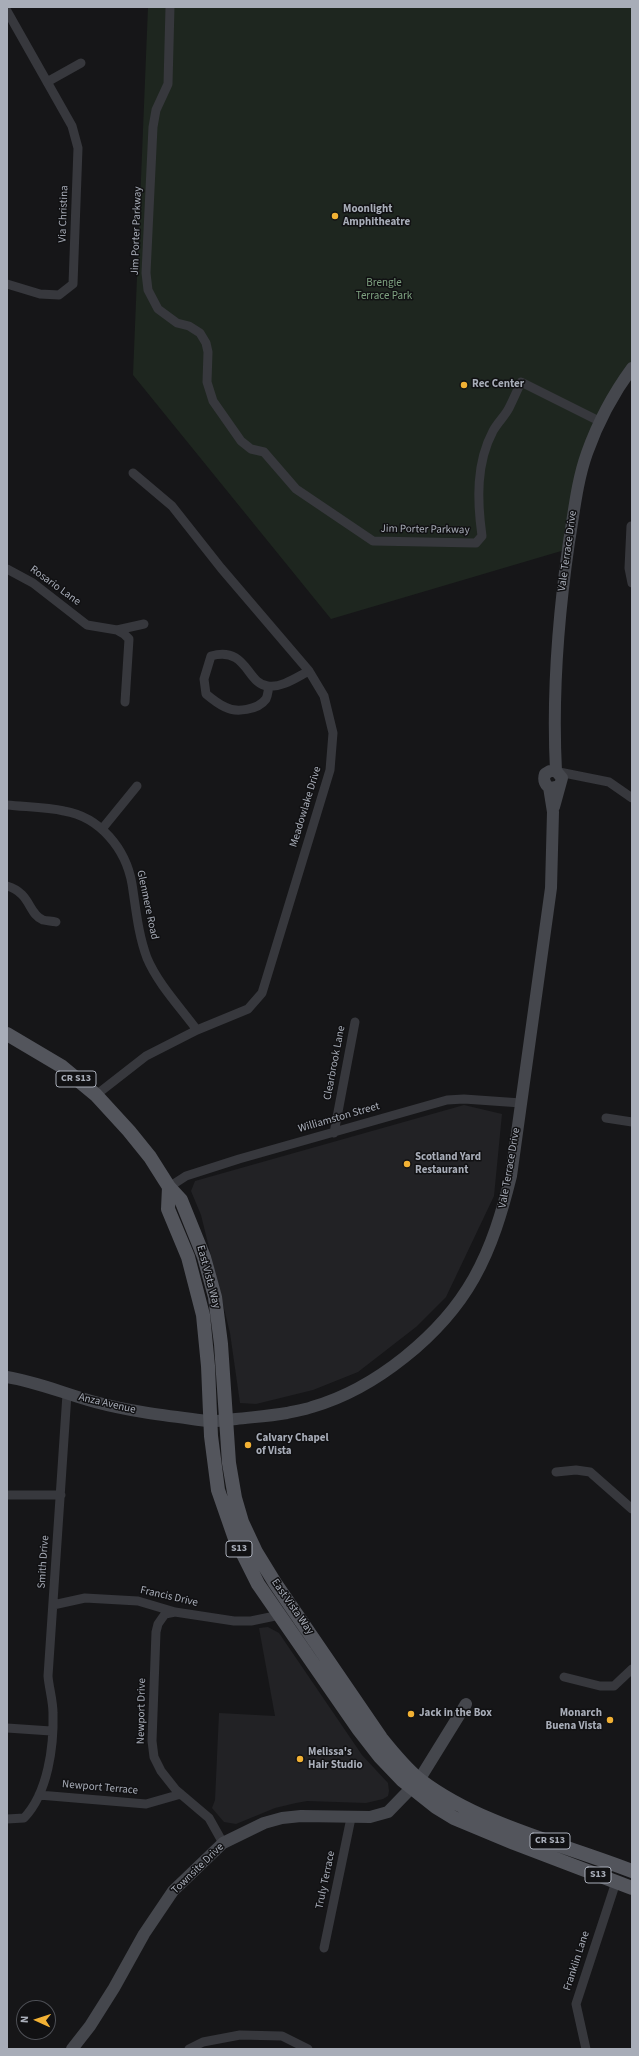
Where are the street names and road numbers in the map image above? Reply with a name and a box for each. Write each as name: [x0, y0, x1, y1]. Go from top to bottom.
street label: Via Christina: [56, 185, 72, 243]
street label: Jim Porter Parkway: [129, 186, 145, 276]
street label: Vale Terrace Drive: [556, 510, 580, 592]
street label: Jim Porter Parkway: [380, 523, 470, 537]
street label: Rosario Lane: [27, 563, 83, 609]
street label: Meadowlake Drive: [287, 765, 325, 849]
street label: Glenmere Road: [133, 869, 161, 941]
street label: Clearbrook Lane: [321, 1025, 349, 1101]
road number: CR S13: [56, 1071, 96, 1087]
street label: Williamston Street: [297, 1100, 381, 1136]
street label: Vale Terrace Drive: [496, 1127, 524, 1209]
street label: East Vista Way: [193, 1244, 223, 1310]
street label: Anza Avenue: [77, 1391, 137, 1417]
street label: Smith Drive: [36, 1535, 52, 1589]
road number: S13: [226, 1541, 252, 1557]
street label: East Vista Way: [268, 1577, 316, 1637]
street label: Francis Drive: [139, 1584, 199, 1610]
street label: Newport Drive: [135, 1678, 149, 1744]
street label: Newport Terrace: [62, 1778, 138, 1798]
road number: CR S13: [530, 1833, 570, 1849]
street label: Townsite Drive: [169, 1841, 227, 1897]
street label: Truly Terrace: [313, 1850, 339, 1910]
road number: S13: [585, 1867, 611, 1883]
street label: Franklin Lane: [561, 1930, 593, 1992]

